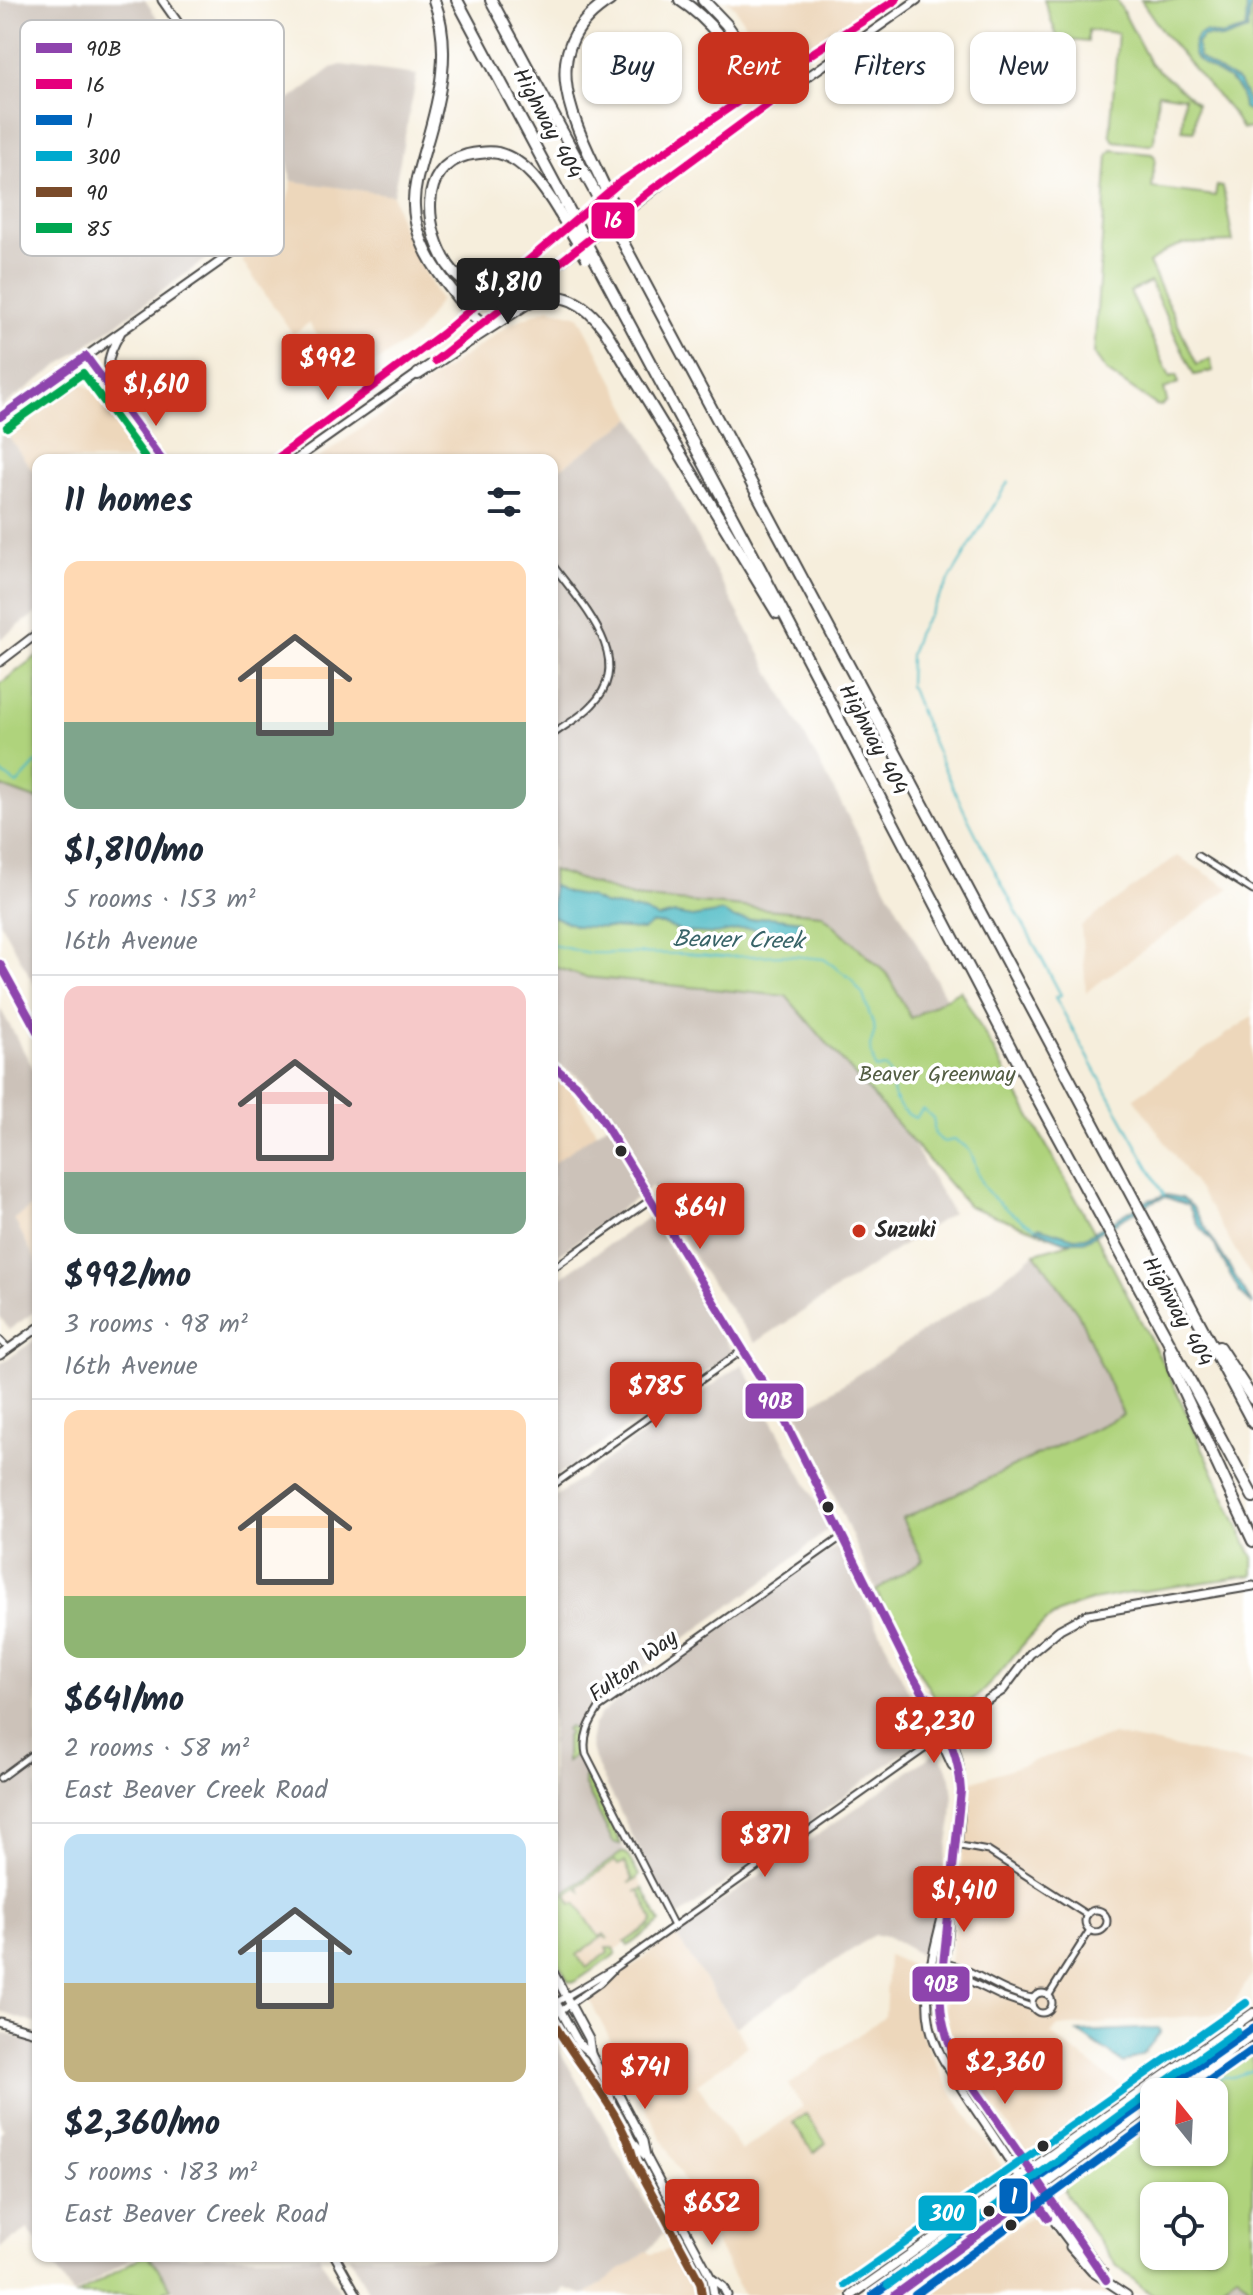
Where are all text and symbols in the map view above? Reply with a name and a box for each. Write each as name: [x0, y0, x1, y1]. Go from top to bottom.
legend: [20, 20, 284, 256]
chip: Buy: [582, 32, 682, 104]
chip: Rent: [698, 32, 809, 104]
chip: Filters: [825, 32, 954, 104]
chip: New: [970, 32, 1076, 104]
text: 90B: [86, 33, 122, 68]
street label: Highway 404: [502, 62, 590, 186]
text: 16: [86, 69, 105, 104]
text: 1: [86, 105, 93, 140]
text: 300: [86, 141, 121, 176]
text: 90: [86, 177, 108, 212]
line badge: 16: [590, 201, 636, 240]
text: 16: [604, 205, 622, 240]
text: 85: [86, 213, 112, 248]
pin: $1,810: [443, 258, 573, 326]
text: $1,810: [475, 263, 541, 305]
pin: $992: [281, 334, 375, 402]
text: $992: [300, 339, 356, 381]
pin: $1,610: [91, 360, 221, 428]
text: $1,610: [123, 365, 189, 407]
text: 11 homes: [64, 475, 193, 529]
icon: filters: [482, 480, 526, 524]
icon: home: [223, 613, 367, 757]
street label: Highway 404: [828, 678, 916, 802]
text: $1,810/mo: [64, 825, 204, 879]
text: 5 rooms · 153 m²: [64, 879, 255, 921]
water label: Beaver Creek: [672, 920, 808, 962]
text: 16th Avenue: [64, 921, 198, 963]
icon: home: [223, 1038, 367, 1182]
park label: Beaver Greenway: [858, 1058, 1016, 1093]
unlabelled marker: [613, 1143, 629, 1159]
pin: $641: [653, 1183, 747, 1251]
text: $641: [674, 1188, 726, 1230]
place label: Suzuki: [875, 1214, 937, 1249]
marker: Suzuki: [850, 1222, 868, 1240]
text: $992/mo: [64, 1250, 191, 1304]
street label: Highway 404: [1131, 1250, 1221, 1374]
text: 3 rooms · 98 m²: [64, 1304, 248, 1346]
text: 16th Avenue: [64, 1346, 198, 1388]
pin: $785: [609, 1362, 703, 1430]
text: $785: [628, 1367, 684, 1409]
line badge: 90B: [744, 1382, 805, 1420]
text: 90B: [757, 1386, 793, 1421]
icon: home: [223, 1462, 367, 1606]
unlabelled marker: [820, 1499, 836, 1515]
street label: Fulton Way: [582, 1621, 687, 1712]
text: $641/mo: [64, 1674, 184, 1728]
pin: $2,230: [869, 1697, 999, 1765]
text: $2,230: [894, 1702, 974, 1744]
text: 2 rooms · 58 m²: [64, 1728, 249, 1770]
text: East Beaver Creek Road: [64, 1770, 327, 1812]
pin: $871: [718, 1811, 812, 1879]
text: $871: [740, 1816, 790, 1858]
pin: $1,410: [899, 1866, 1029, 1934]
text: $1,410: [931, 1871, 997, 1913]
icon: home: [223, 1886, 367, 2030]
line badge: 90B: [911, 1965, 971, 2003]
text: 90B: [923, 1969, 959, 2004]
pin: $2,360: [940, 2038, 1070, 2106]
pin: $741: [598, 2043, 692, 2111]
text: $2,360: [965, 2043, 1045, 2085]
text: $741: [620, 2048, 670, 2090]
north arrow: [1140, 2078, 1228, 2166]
map controls: [1140, 2078, 1228, 2270]
text: $2,360/mo: [64, 2098, 220, 2152]
unlabelled marker: [1035, 2138, 1051, 2154]
text: 5 rooms · 183 m²: [64, 2152, 257, 2194]
line badge: 1: [998, 2177, 1029, 2215]
pin: $652: [665, 2179, 759, 2247]
text: 1: [1011, 2181, 1018, 2216]
button: locate: [1140, 2182, 1228, 2270]
text: $652: [683, 2184, 741, 2226]
text: East Beaver Creek Road: [64, 2194, 327, 2236]
line badge: 300: [917, 2194, 978, 2232]
text: 300: [929, 2198, 965, 2233]
unlabelled marker: [981, 2203, 997, 2219]
unlabelled marker: [1003, 2217, 1019, 2233]

